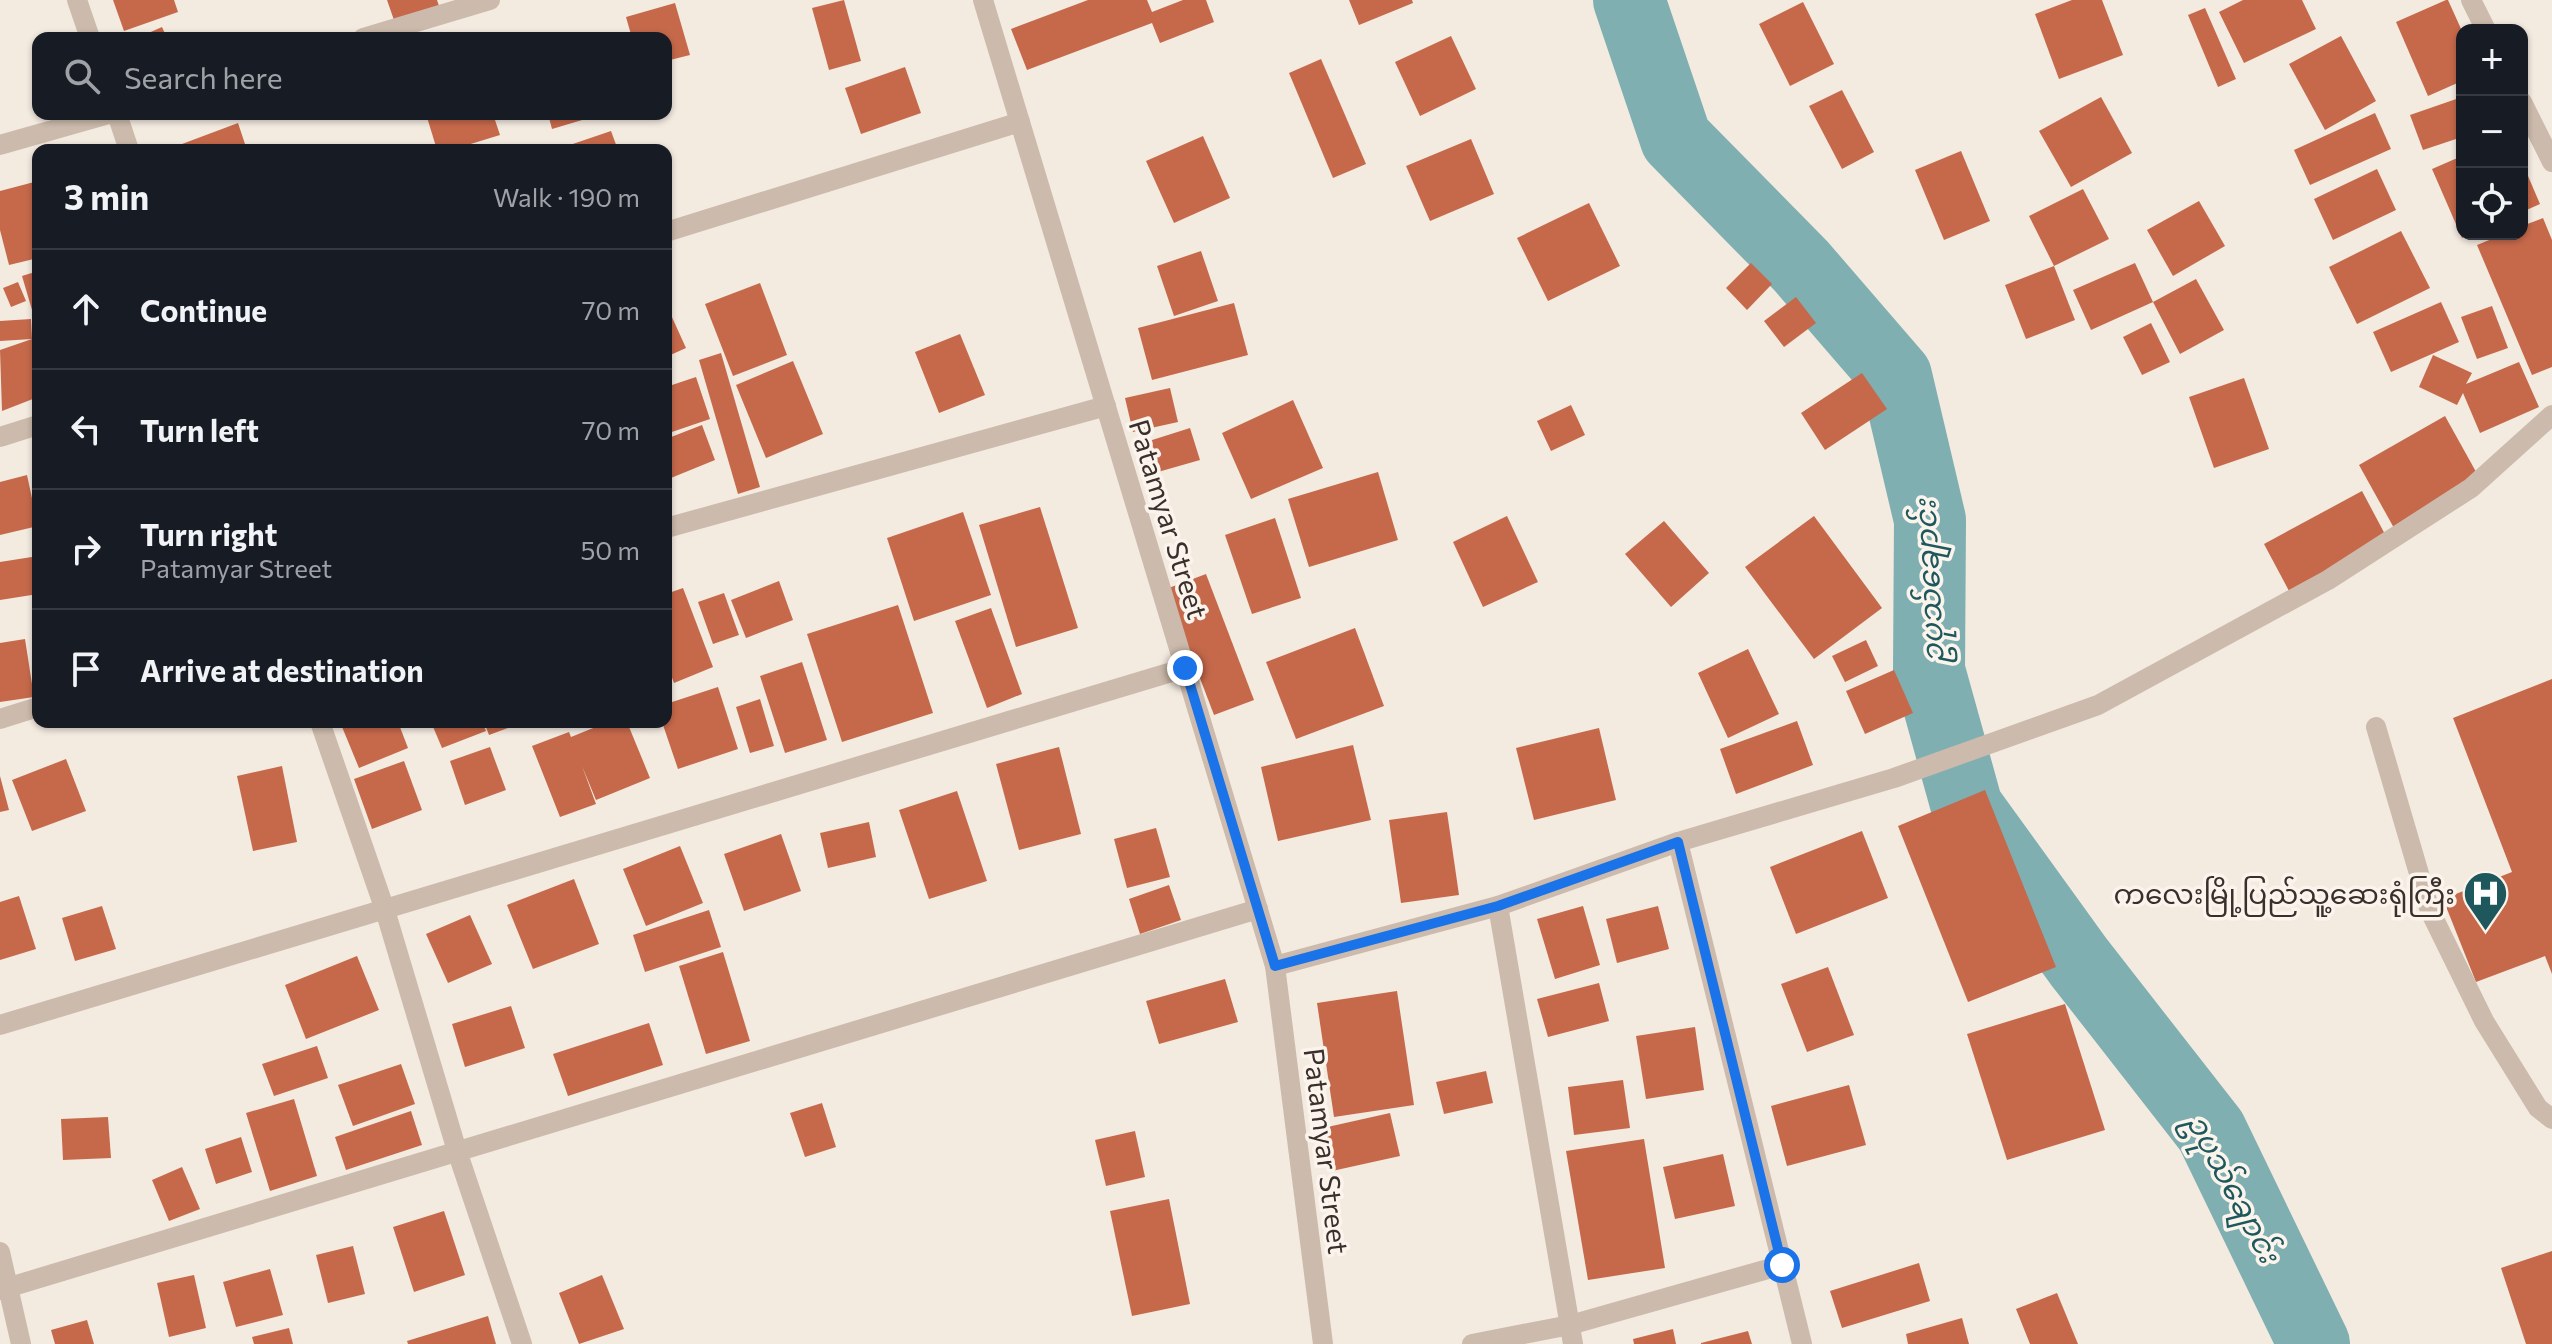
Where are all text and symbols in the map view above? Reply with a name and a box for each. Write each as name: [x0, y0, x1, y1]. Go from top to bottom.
map controls: [2456, 24, 2528, 240]
button: +: [2456, 24, 2528, 96]
search box: [32, 32, 672, 120]
icon: search: [60, 54, 104, 98]
text: Search here: [124, 58, 283, 95]
button: −: [2456, 96, 2528, 168]
button: locate: [2456, 168, 2528, 240]
text: 3 min: [64, 175, 149, 217]
text: Walk · 190 m: [493, 181, 640, 212]
icon: ahead: [64, 287, 108, 331]
text: Continue: [140, 291, 267, 328]
text: 70 m: [582, 294, 640, 325]
icon: left: [64, 407, 108, 451]
text: Turn left: [140, 411, 259, 448]
text: 70 m: [582, 414, 640, 445]
street label: Patamyar Street: [1122, 415, 1216, 623]
water label: ဥပုသ်ချောင်း: [1904, 497, 1959, 665]
text: Turn right: [140, 515, 277, 552]
icon: right: [64, 527, 108, 571]
text: 50 m: [580, 534, 640, 565]
text: Patamyar Street: [140, 552, 332, 583]
icon: arrive: [64, 647, 108, 691]
route end: [1167, 650, 1203, 686]
text: Arrive at destination: [140, 651, 424, 688]
hospital icon: ကလေးမြို့ပြည်သူ့ဆေးရုံကြီး: [2462, 869, 2510, 932]
place label: ကလေးမြို့ပြည်သူ့ဆေးရုံကြီး: [2113, 876, 2455, 917]
street label: Patamyar Street: [1298, 1046, 1356, 1256]
water label: ဥပုသ်ချောင်း: [2172, 1106, 2291, 1274]
route start: [1764, 1247, 1800, 1283]

